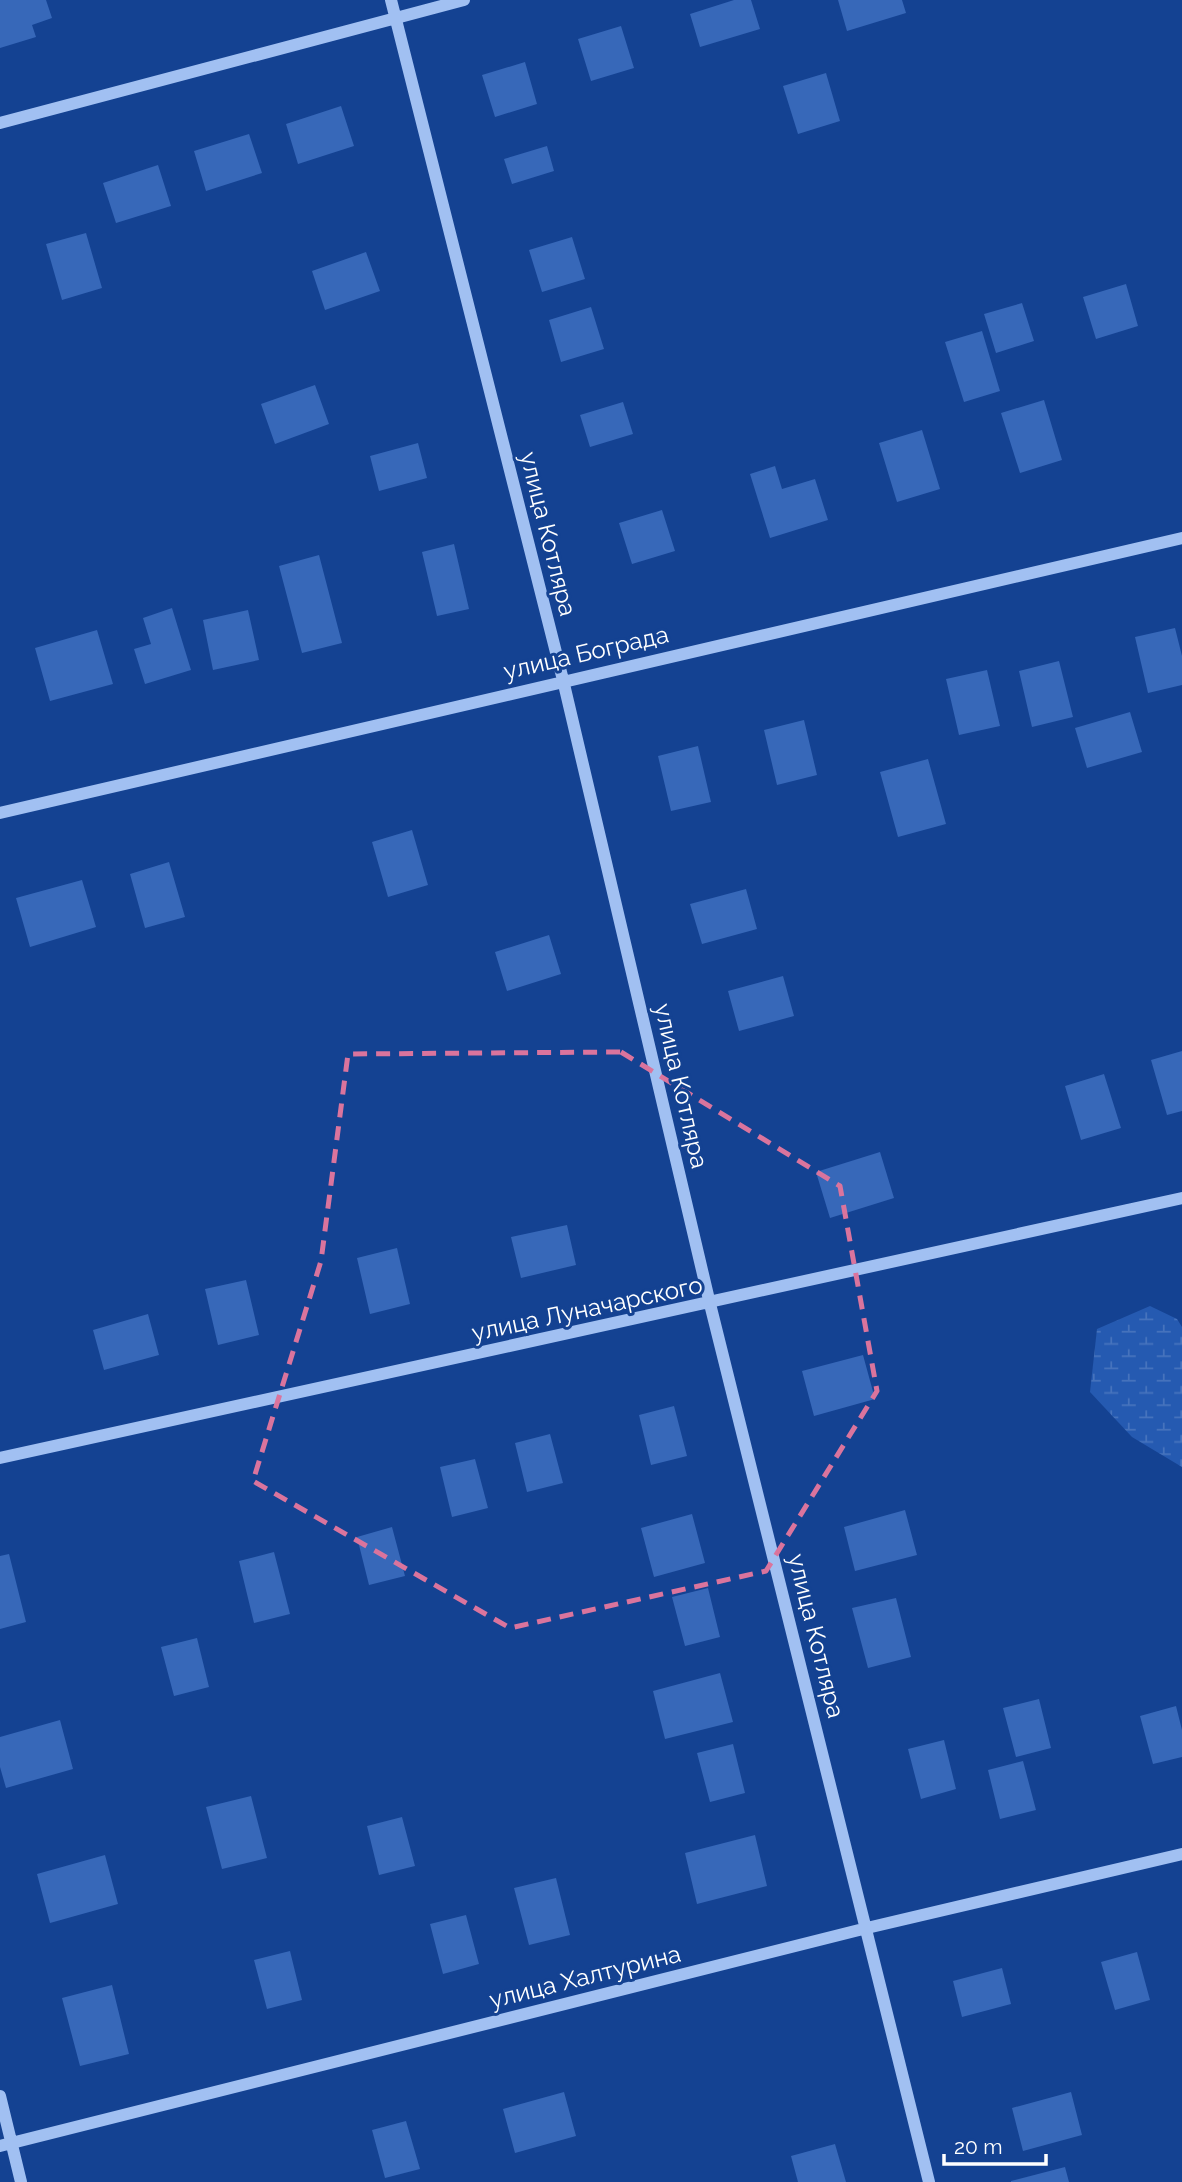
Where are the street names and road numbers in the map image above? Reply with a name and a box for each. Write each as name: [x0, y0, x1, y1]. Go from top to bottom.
street label: улица Котляра: [514, 449, 583, 619]
street label: улица Бограда: [501, 619, 671, 686]
street label: улица Котляра: [648, 1001, 715, 1171]
street label: улица Луначарского: [469, 1270, 705, 1347]
street label: улица Котляра: [782, 1551, 851, 1721]
street label: улица Халтурина: [486, 1939, 684, 2014]

